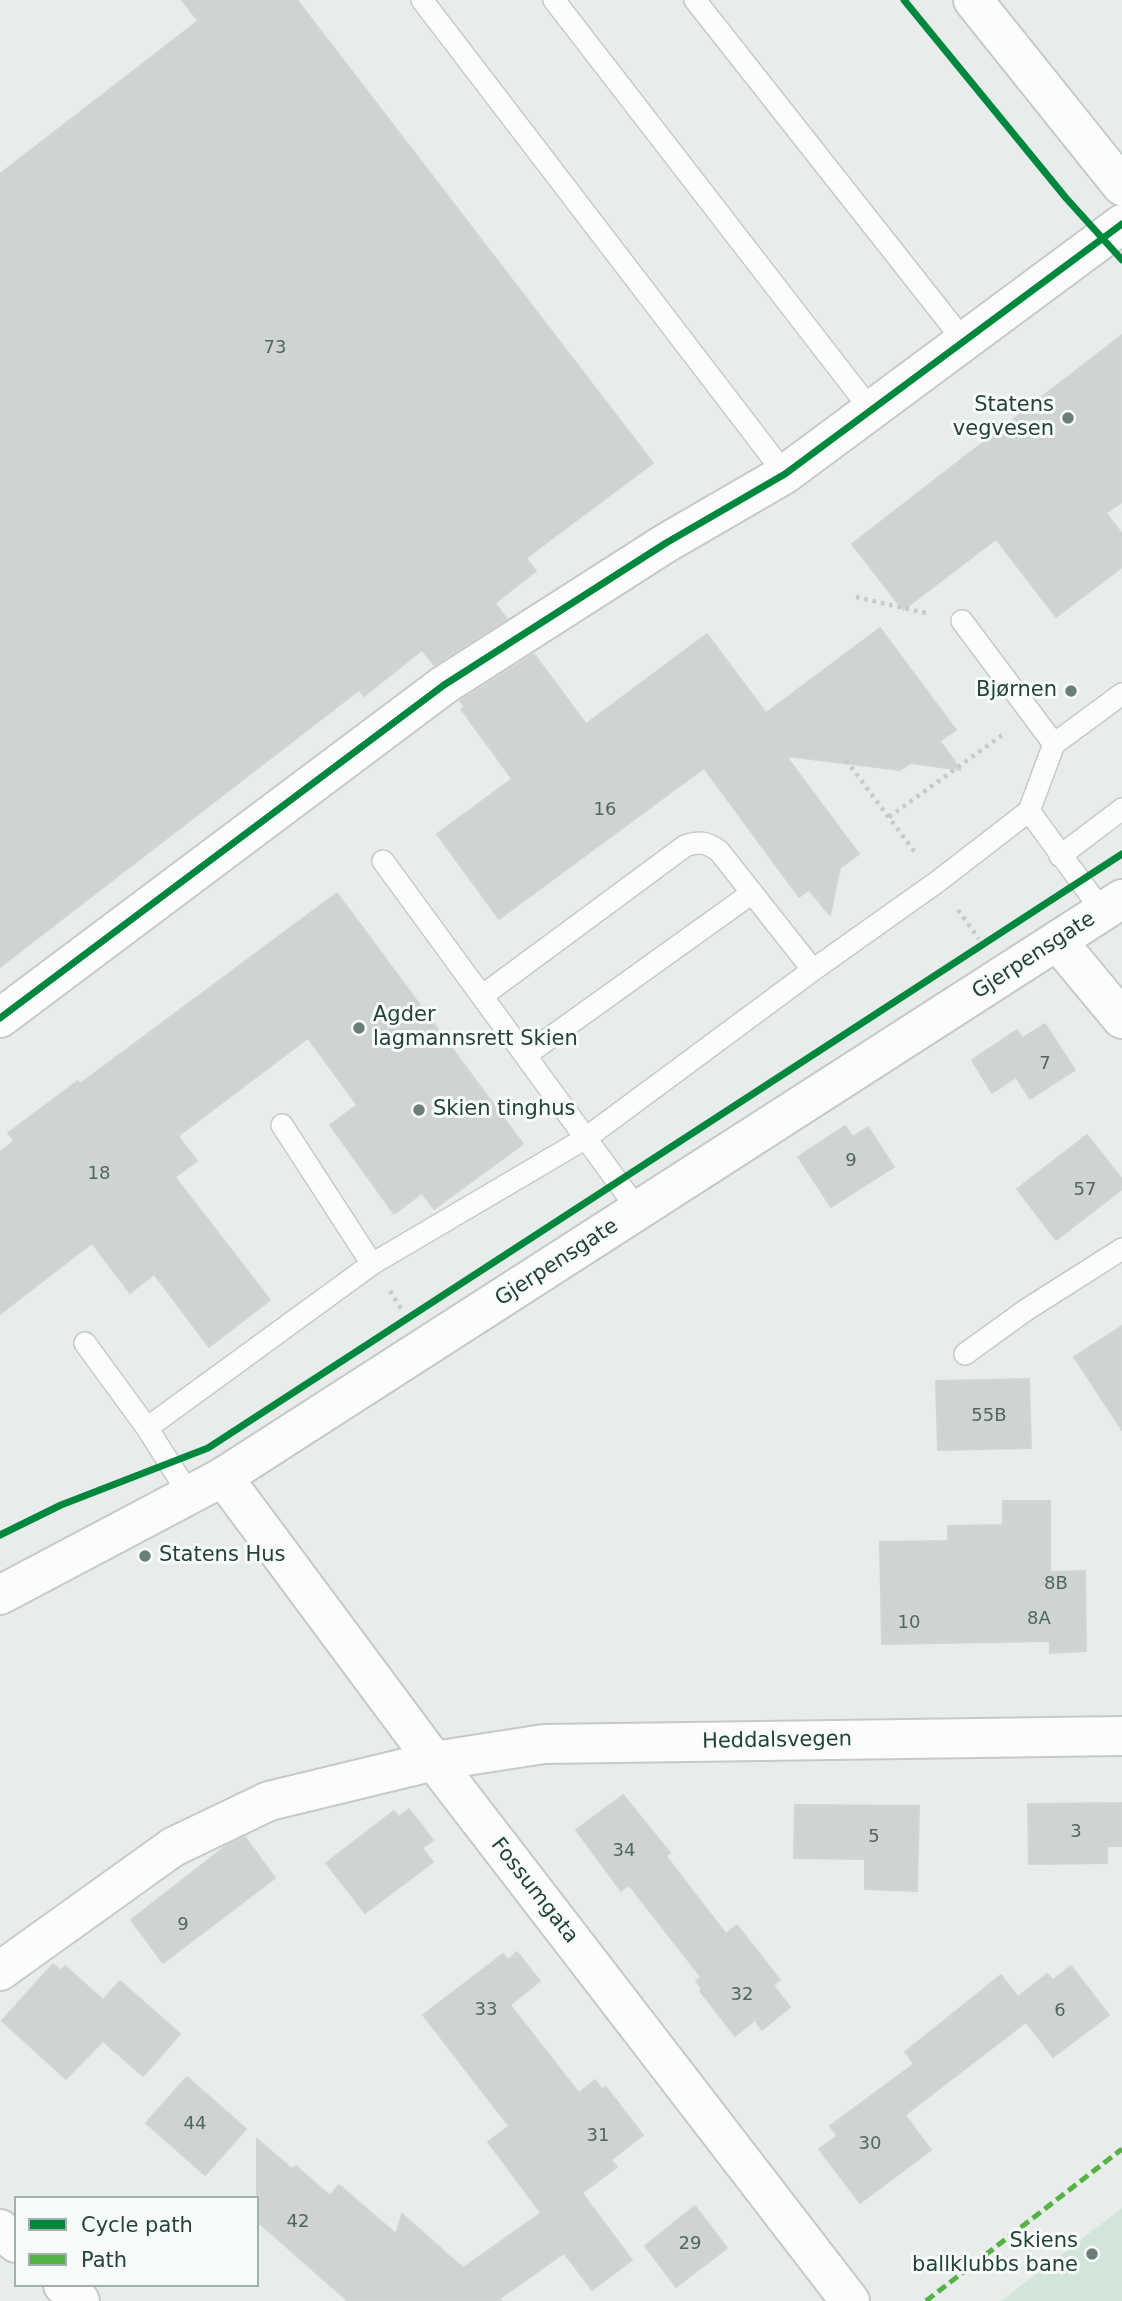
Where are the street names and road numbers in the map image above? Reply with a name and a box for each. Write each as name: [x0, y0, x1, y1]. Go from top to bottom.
street label: Gjerpensgate: [968, 907, 1100, 1005]
street label: Gjerpensgate: [491, 1214, 623, 1312]
street label: Heddalsvegen: [702, 1727, 852, 1755]
street label: Fossumgata: [485, 1833, 583, 1949]

